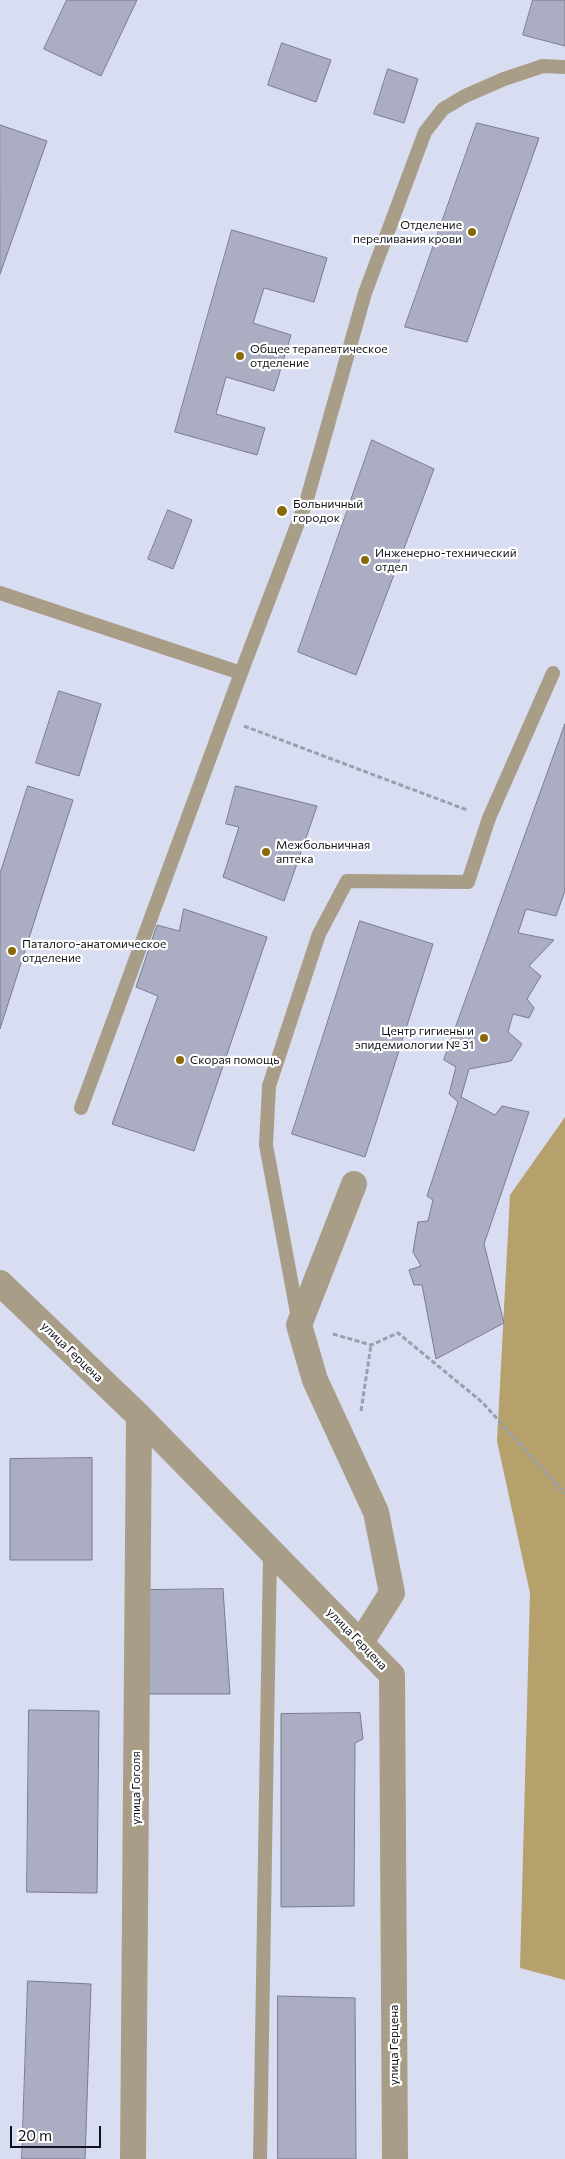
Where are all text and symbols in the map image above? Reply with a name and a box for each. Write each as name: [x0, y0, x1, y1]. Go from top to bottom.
place label: Отделение переливания крови: [353, 218, 462, 246]
marker: Отделение переливания крови: [466, 226, 478, 238]
place label: Общее терапевтическое отделение: [250, 342, 388, 370]
marker: Общее терапевтическое отделение: [234, 350, 246, 362]
place label: Больничный городок: [293, 497, 363, 525]
marker: Больничный городок: [275, 504, 289, 518]
place label: Инженерно-технический отдел: [375, 546, 517, 574]
marker: Инженерно-технический отдел: [359, 554, 371, 566]
place label: Межбольничная аптека: [276, 838, 370, 866]
marker: Межбольничная аптека: [260, 846, 272, 858]
place label: Паталого-анатомическое отделение: [22, 937, 166, 965]
marker: Паталого-анатомическое отделение: [6, 945, 18, 957]
place label: Центр гигиены и эпидемиологии № 31: [355, 1024, 474, 1052]
marker: Центр гигиены и эпидемиологии № 31: [478, 1032, 490, 1044]
place label: Скорая помощь: [190, 1053, 279, 1067]
marker: Скорая помощь: [174, 1054, 186, 1066]
street label: улица Герцена: [38, 1319, 106, 1385]
street label: улица Герцена: [324, 1605, 390, 1673]
street label: улица Гоголя: [129, 1751, 143, 1825]
street label: улица Герцена: [387, 2005, 401, 2085]
scale bar: [12, 2116, 104, 2148]
text: 20 m: [18, 2126, 52, 2144]

